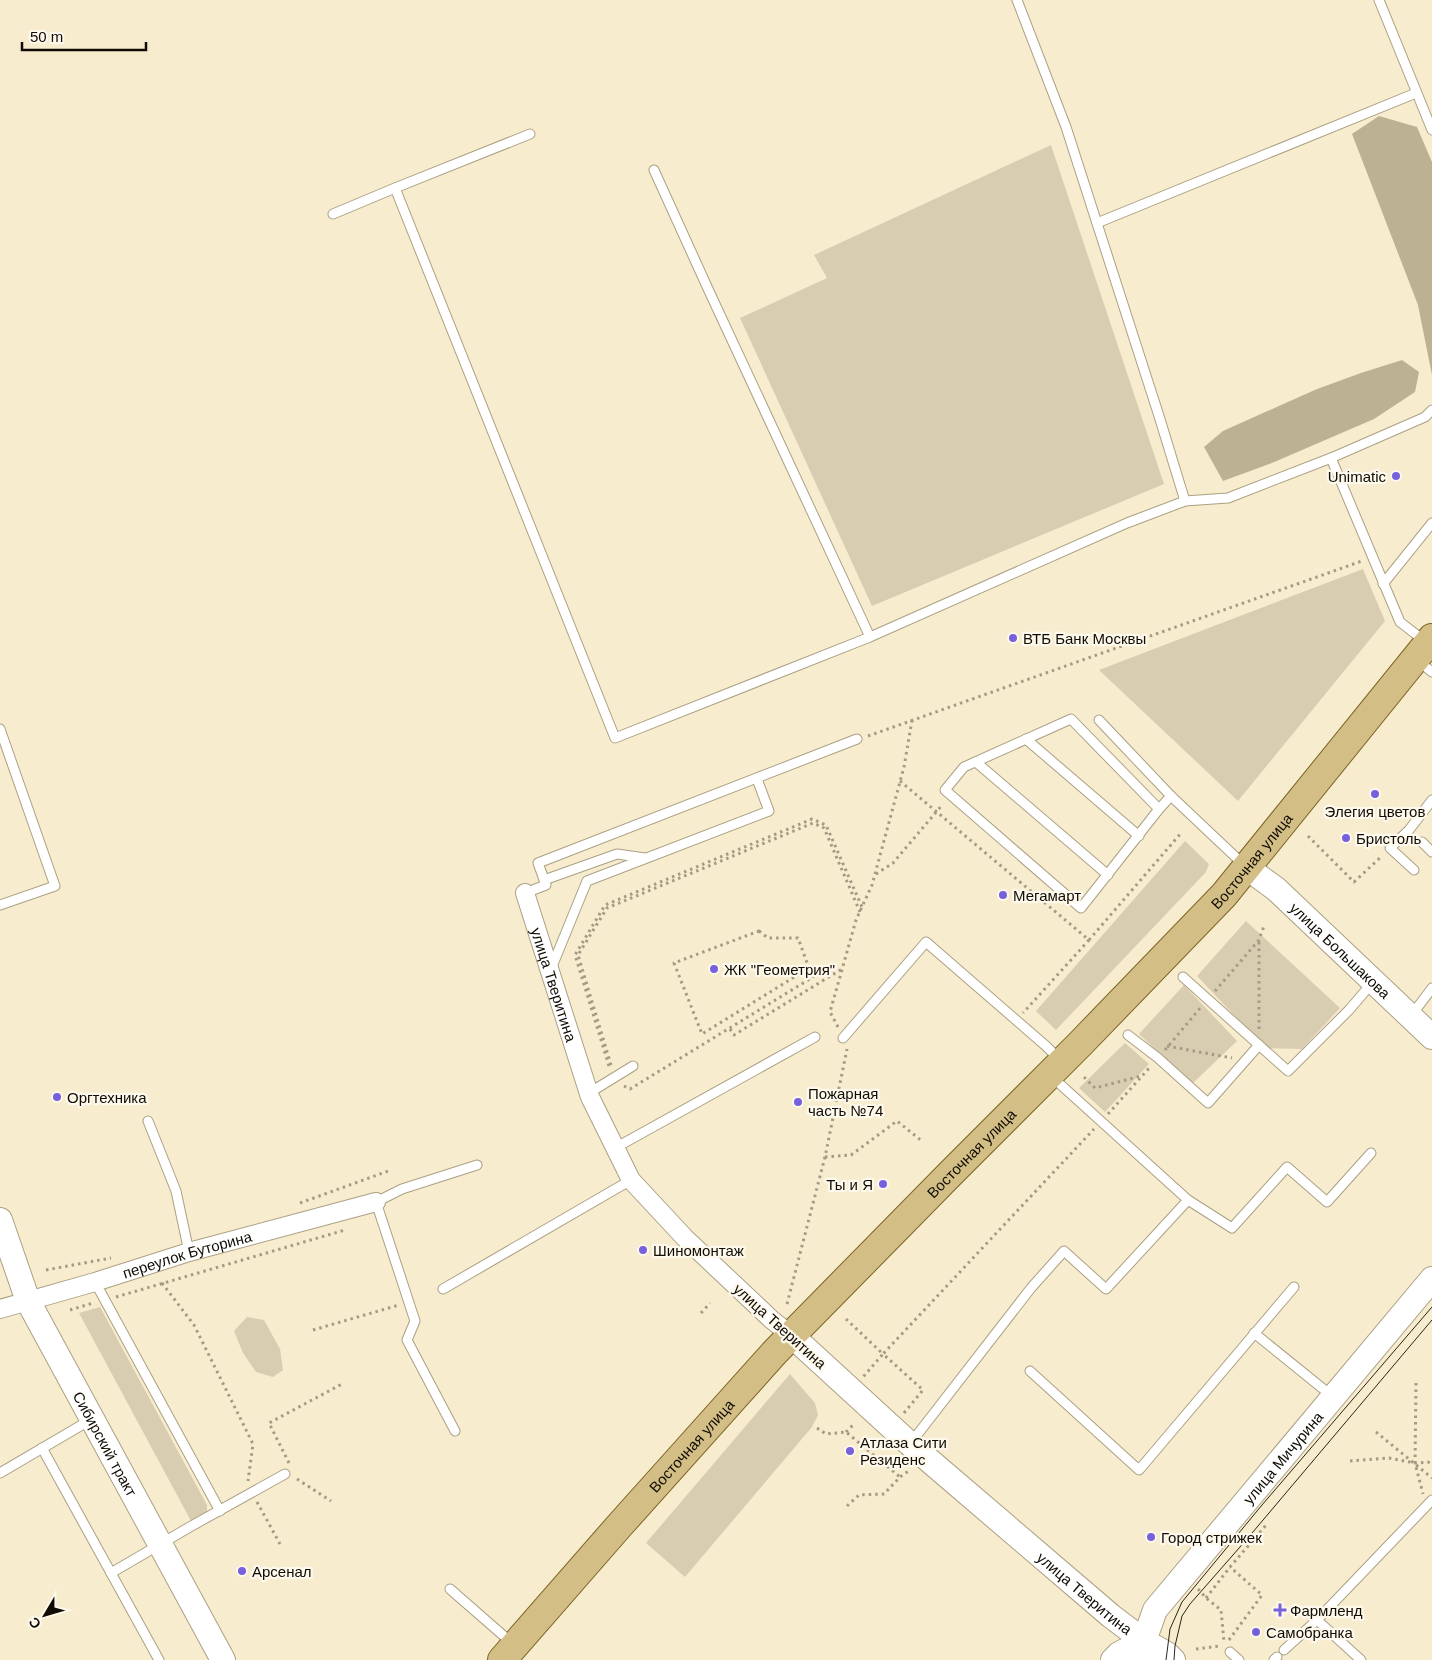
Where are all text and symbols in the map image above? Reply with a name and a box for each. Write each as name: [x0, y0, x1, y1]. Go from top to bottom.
scale bar: [22, 20, 146, 52]
text: 50 m: [30, 28, 63, 45]
place label: Unimatic: [1328, 468, 1386, 485]
marker: Unimatic: [1390, 470, 1402, 482]
place label: ВТБ Банк Москвы: [1023, 630, 1146, 647]
marker: ВТБ Банк Москвы: [1007, 632, 1019, 644]
marker: Элегия цветов: [1369, 788, 1381, 800]
place label: Элегия цветов: [1325, 803, 1425, 820]
street label: Восточная улица: [1207, 809, 1296, 912]
place label: Бристоль: [1356, 830, 1422, 847]
marker: Бристоль: [1340, 832, 1352, 844]
place label: Мегамарт: [1013, 887, 1081, 904]
marker: Мегамарт: [997, 889, 1009, 901]
street label: улица Большакова: [1287, 899, 1394, 1002]
street label: улица Тверитина: [528, 925, 580, 1044]
place label: ЖК "Геометрия": [724, 961, 835, 978]
marker: ЖК "Геометрия": [708, 963, 720, 975]
place label: Пожарная часть №74: [808, 1085, 883, 1119]
place label: Оргтехника: [67, 1089, 147, 1106]
marker: Оргтехника: [51, 1091, 63, 1103]
marker: Пожарная часть №74: [792, 1096, 804, 1108]
street label: Восточная улица: [923, 1105, 1019, 1201]
place label: Ты и Я: [826, 1176, 873, 1193]
marker: Ты и Я: [877, 1178, 889, 1190]
street label: переулок Буторина: [120, 1227, 254, 1281]
place label: Шиномонтаж: [653, 1242, 744, 1259]
marker: Шиномонтаж: [637, 1244, 649, 1256]
street label: улица Тверитина: [730, 1280, 830, 1372]
street label: Сибирский тракт: [70, 1388, 141, 1499]
street label: Восточная улица: [645, 1395, 738, 1495]
street label: улица Мичурина: [1239, 1407, 1326, 1507]
place label: Атлаза Сити Резиденс: [860, 1434, 947, 1468]
marker: Атлаза Сити Резиденс: [844, 1445, 856, 1457]
place label: Город стрижек: [1161, 1529, 1262, 1546]
marker: Город стрижек: [1145, 1531, 1157, 1543]
street label: улица Тверитина: [1034, 1548, 1136, 1638]
place label: Арсенал: [252, 1563, 312, 1580]
marker: Арсенал: [236, 1565, 248, 1577]
north arrow: [20, 1590, 70, 1640]
place label: Фармленд: [1290, 1602, 1363, 1619]
marker: Фармленд: [1274, 1604, 1286, 1616]
text: С: [25, 1614, 44, 1632]
place label: Самобранка: [1266, 1624, 1353, 1641]
marker: Самобранка: [1250, 1626, 1262, 1638]

